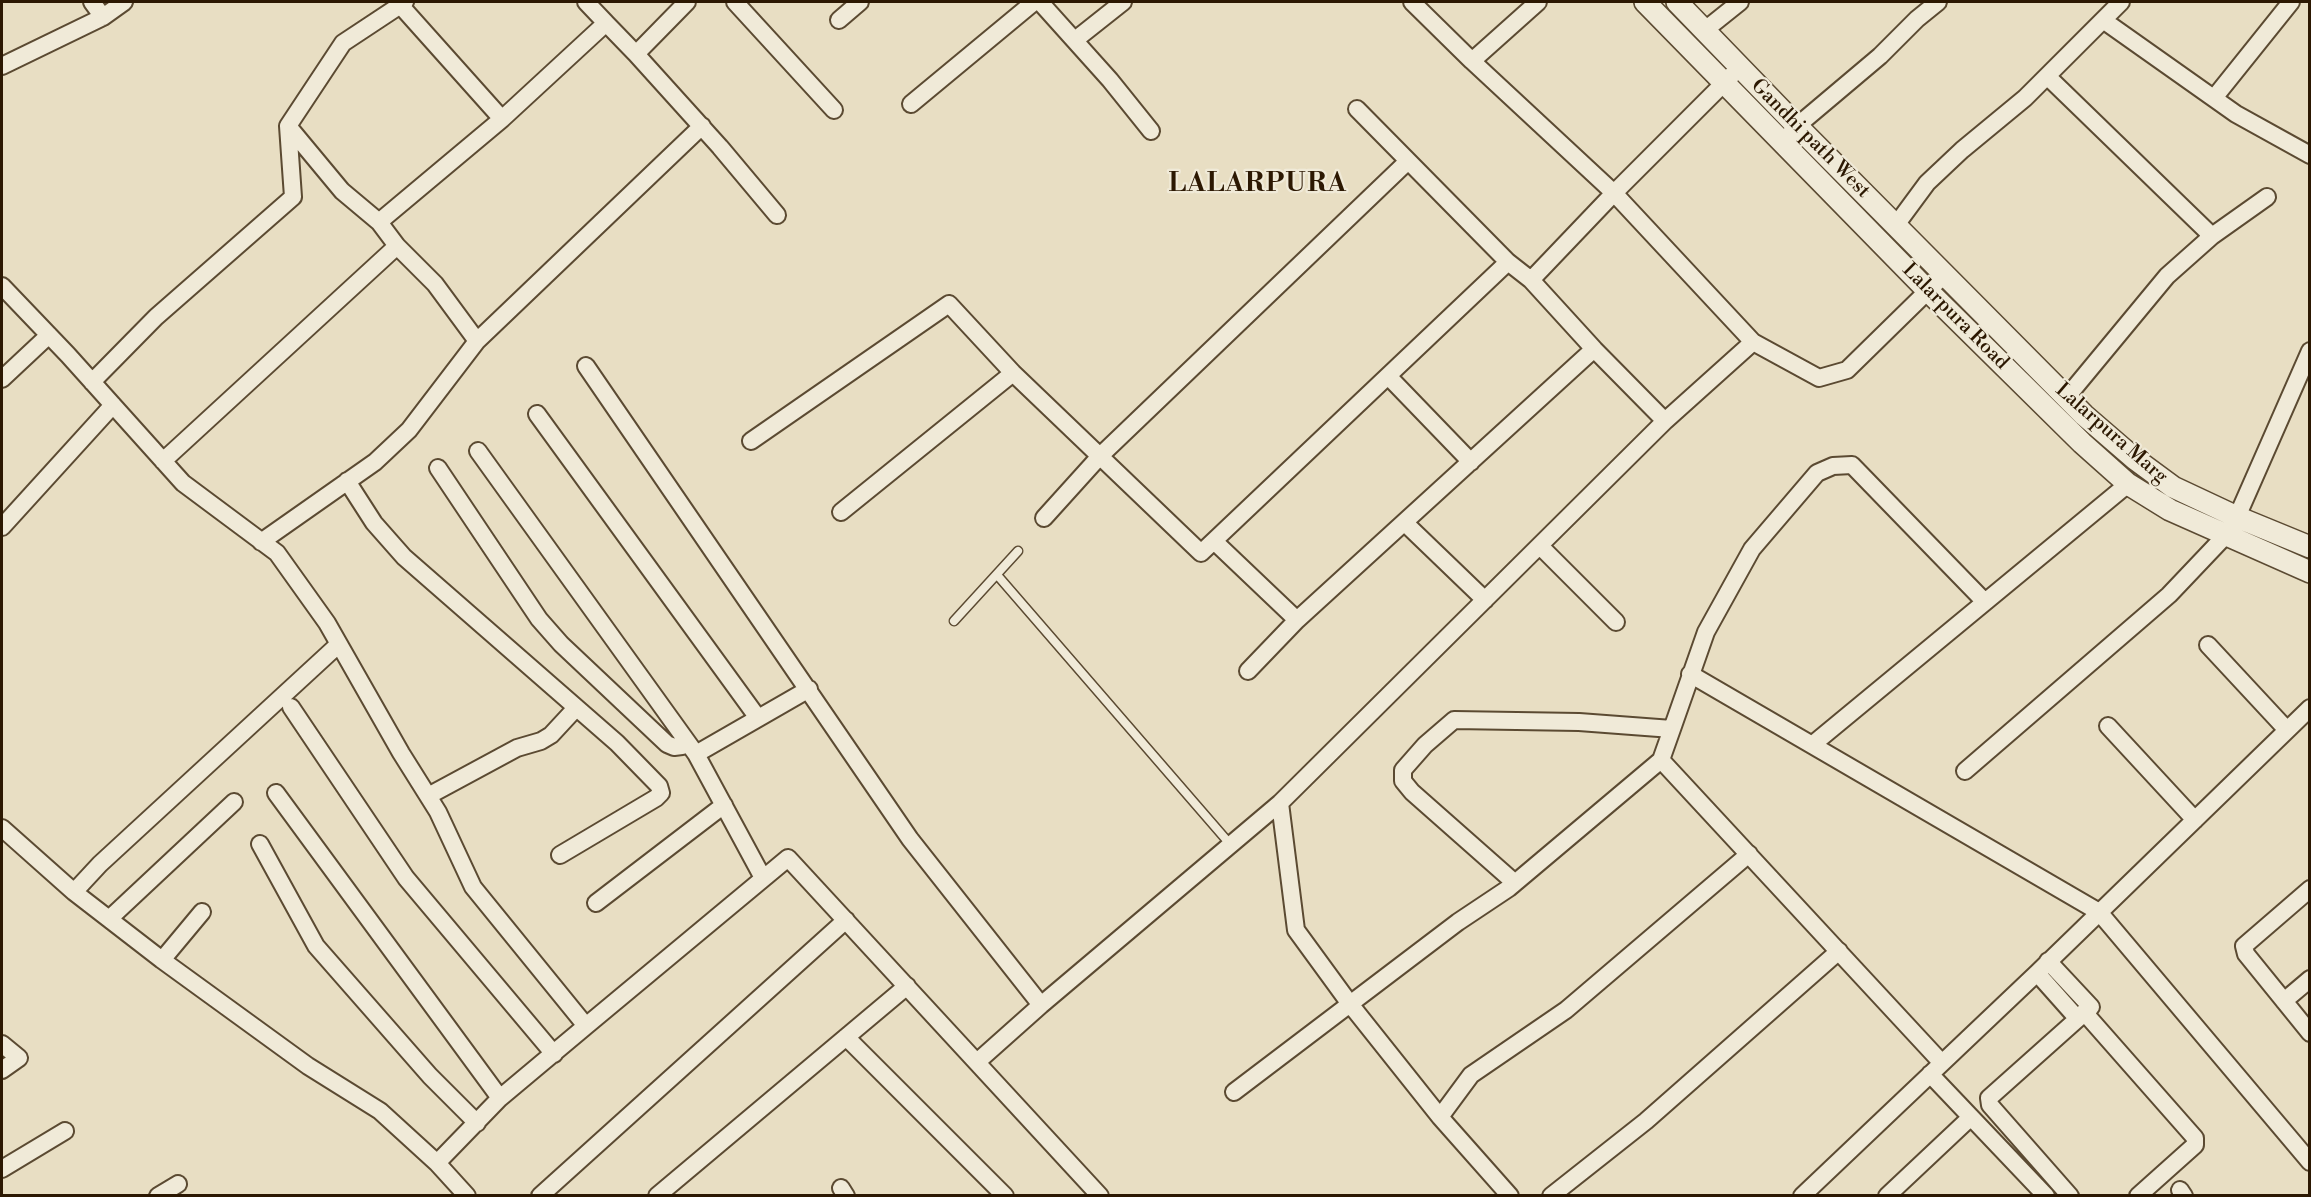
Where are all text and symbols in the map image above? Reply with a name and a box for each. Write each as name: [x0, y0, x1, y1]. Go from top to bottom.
street label: Gandhi path West: [1745, 74, 1875, 204]
district label: LALARPURA: [1169, 169, 1347, 201]
street label: Lalarpura Road: [1897, 259, 2013, 375]
street label: Lalarpura Marg: [2050, 379, 2172, 489]

